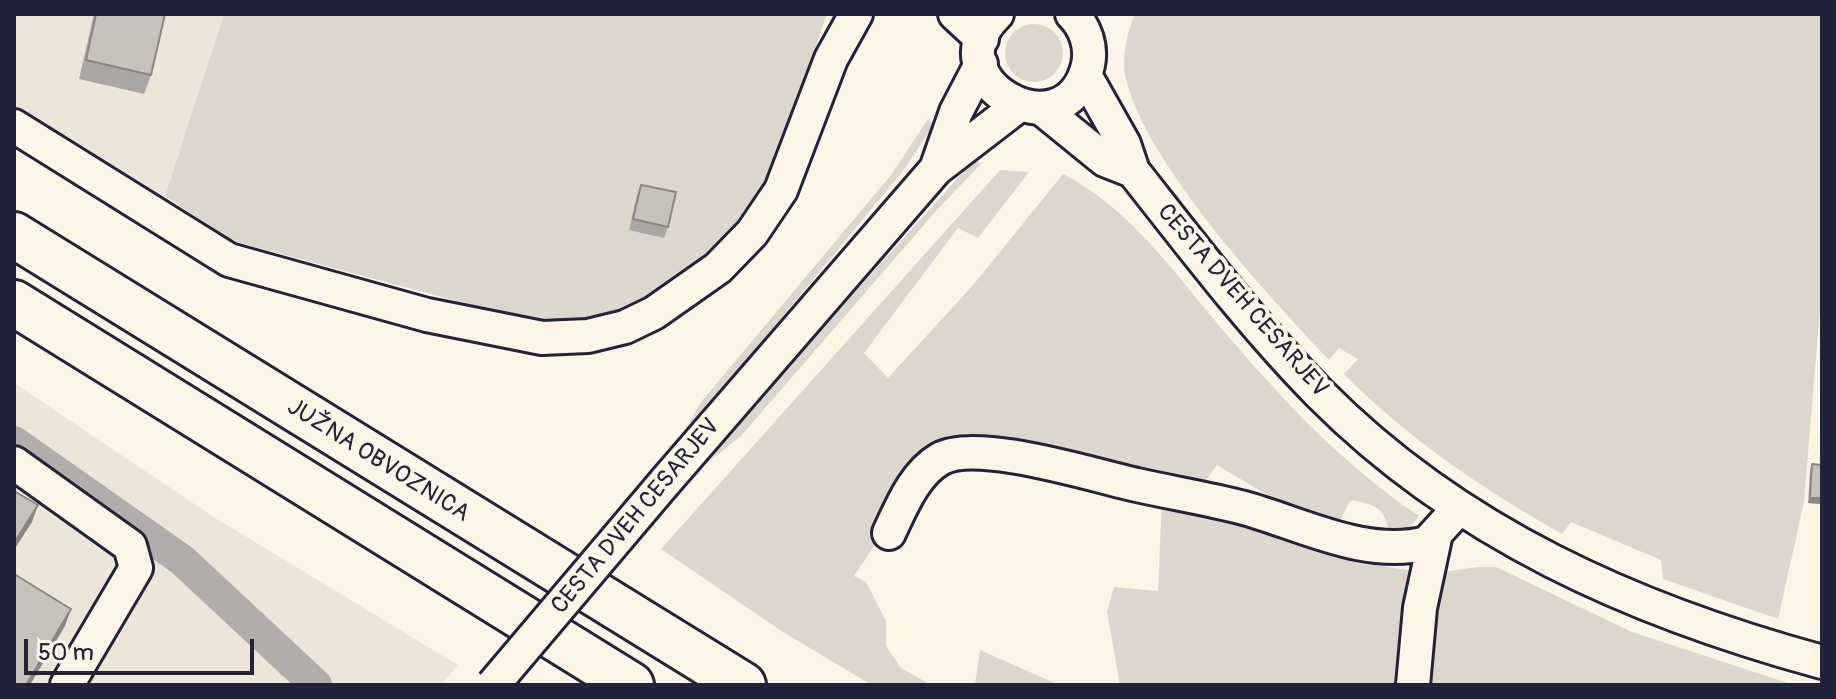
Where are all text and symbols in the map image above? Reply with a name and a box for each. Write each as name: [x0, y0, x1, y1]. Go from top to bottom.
street label: CESTA DVEH CESARJEV: [1150, 199, 1334, 403]
street label: JUŽNA OBVOZNICA: [281, 393, 475, 529]
street label: CESTA DVEH CESARJEV: [546, 413, 726, 621]
scale bar: [28, 623, 258, 673]
text: 50 m: [38, 638, 94, 667]

